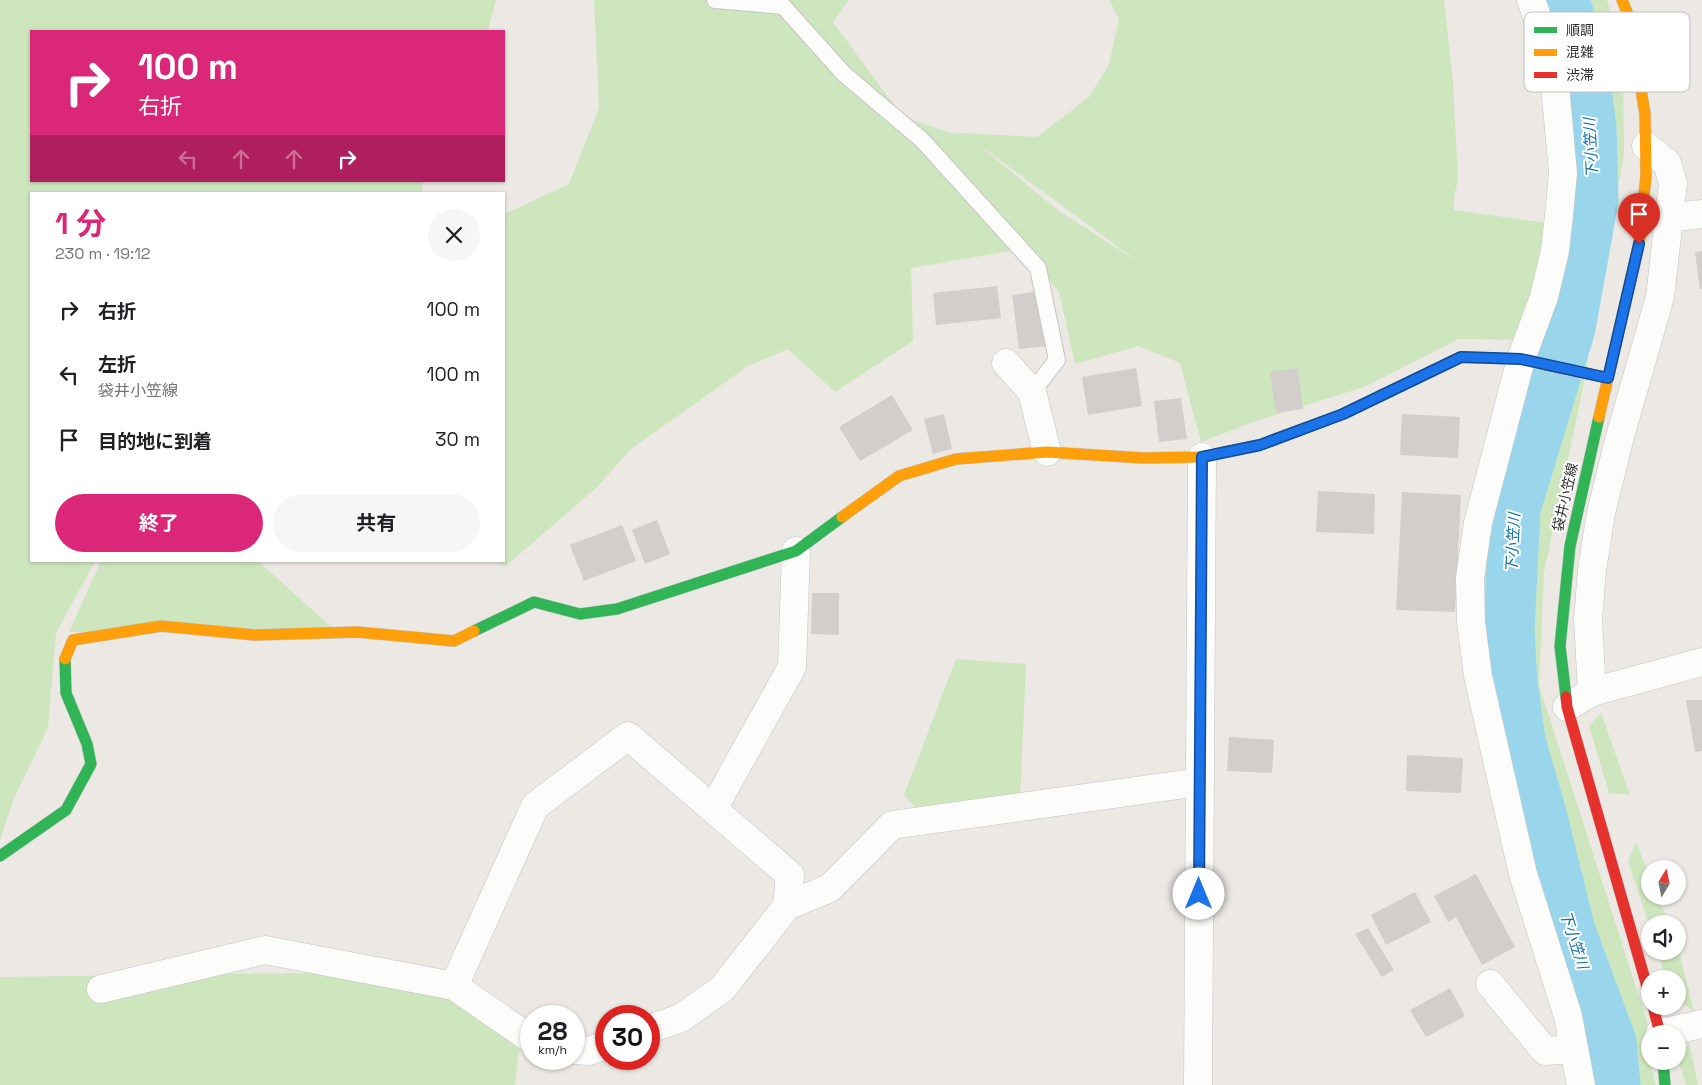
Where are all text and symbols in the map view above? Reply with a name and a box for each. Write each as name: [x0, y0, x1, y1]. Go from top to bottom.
legend: [1524, 12, 1690, 92]
text: 順調: [1566, 21, 1594, 39]
text: 混雑: [1566, 43, 1594, 61]
text: 100 m: [138, 45, 238, 89]
icon: right: [55, 50, 120, 115]
text: 渋滞: [1566, 66, 1594, 84]
text: 右折: [138, 92, 182, 120]
water label: 下小笠川: [1579, 116, 1602, 178]
icon: left: [174, 145, 202, 173]
icon: ahead: [227, 145, 255, 173]
icon: ahead: [280, 145, 308, 173]
icon: right: [333, 145, 361, 173]
pin: [1618, 193, 1660, 244]
icon: arrive: [1625, 200, 1653, 228]
text: 1 分: [55, 204, 106, 243]
button: close: [428, 209, 480, 261]
text: 230 m · 19:12: [55, 243, 150, 264]
icon: right: [55, 296, 83, 324]
text: 100 m: [426, 297, 480, 322]
text: 右折: [98, 299, 136, 324]
text: 左折: [98, 352, 136, 377]
icon: left: [55, 361, 83, 389]
text: 100 m: [426, 362, 480, 387]
text: 袋井小笠線: [98, 380, 178, 401]
icon: arrive: [55, 426, 83, 454]
text: 30 m: [435, 427, 480, 452]
text: 目的地に到着: [98, 429, 212, 454]
street label: 袋井小笠線: [1548, 461, 1582, 533]
button: 終了: [55, 494, 263, 552]
button: 共有: [273, 494, 480, 552]
water label: 下小笠川: [1501, 511, 1524, 573]
north arrow: [1641, 860, 1686, 905]
map controls: [1641, 860, 1686, 1070]
position arrow: [1172, 867, 1224, 919]
water label: 下小笠川: [1556, 908, 1593, 973]
button: sound: [1641, 915, 1686, 960]
button: +: [1641, 970, 1686, 1015]
speed limit sign: 30: [595, 1005, 660, 1070]
text: 28: [538, 1015, 567, 1047]
button: −: [1641, 1025, 1686, 1070]
text: km/h: [538, 1042, 567, 1058]

